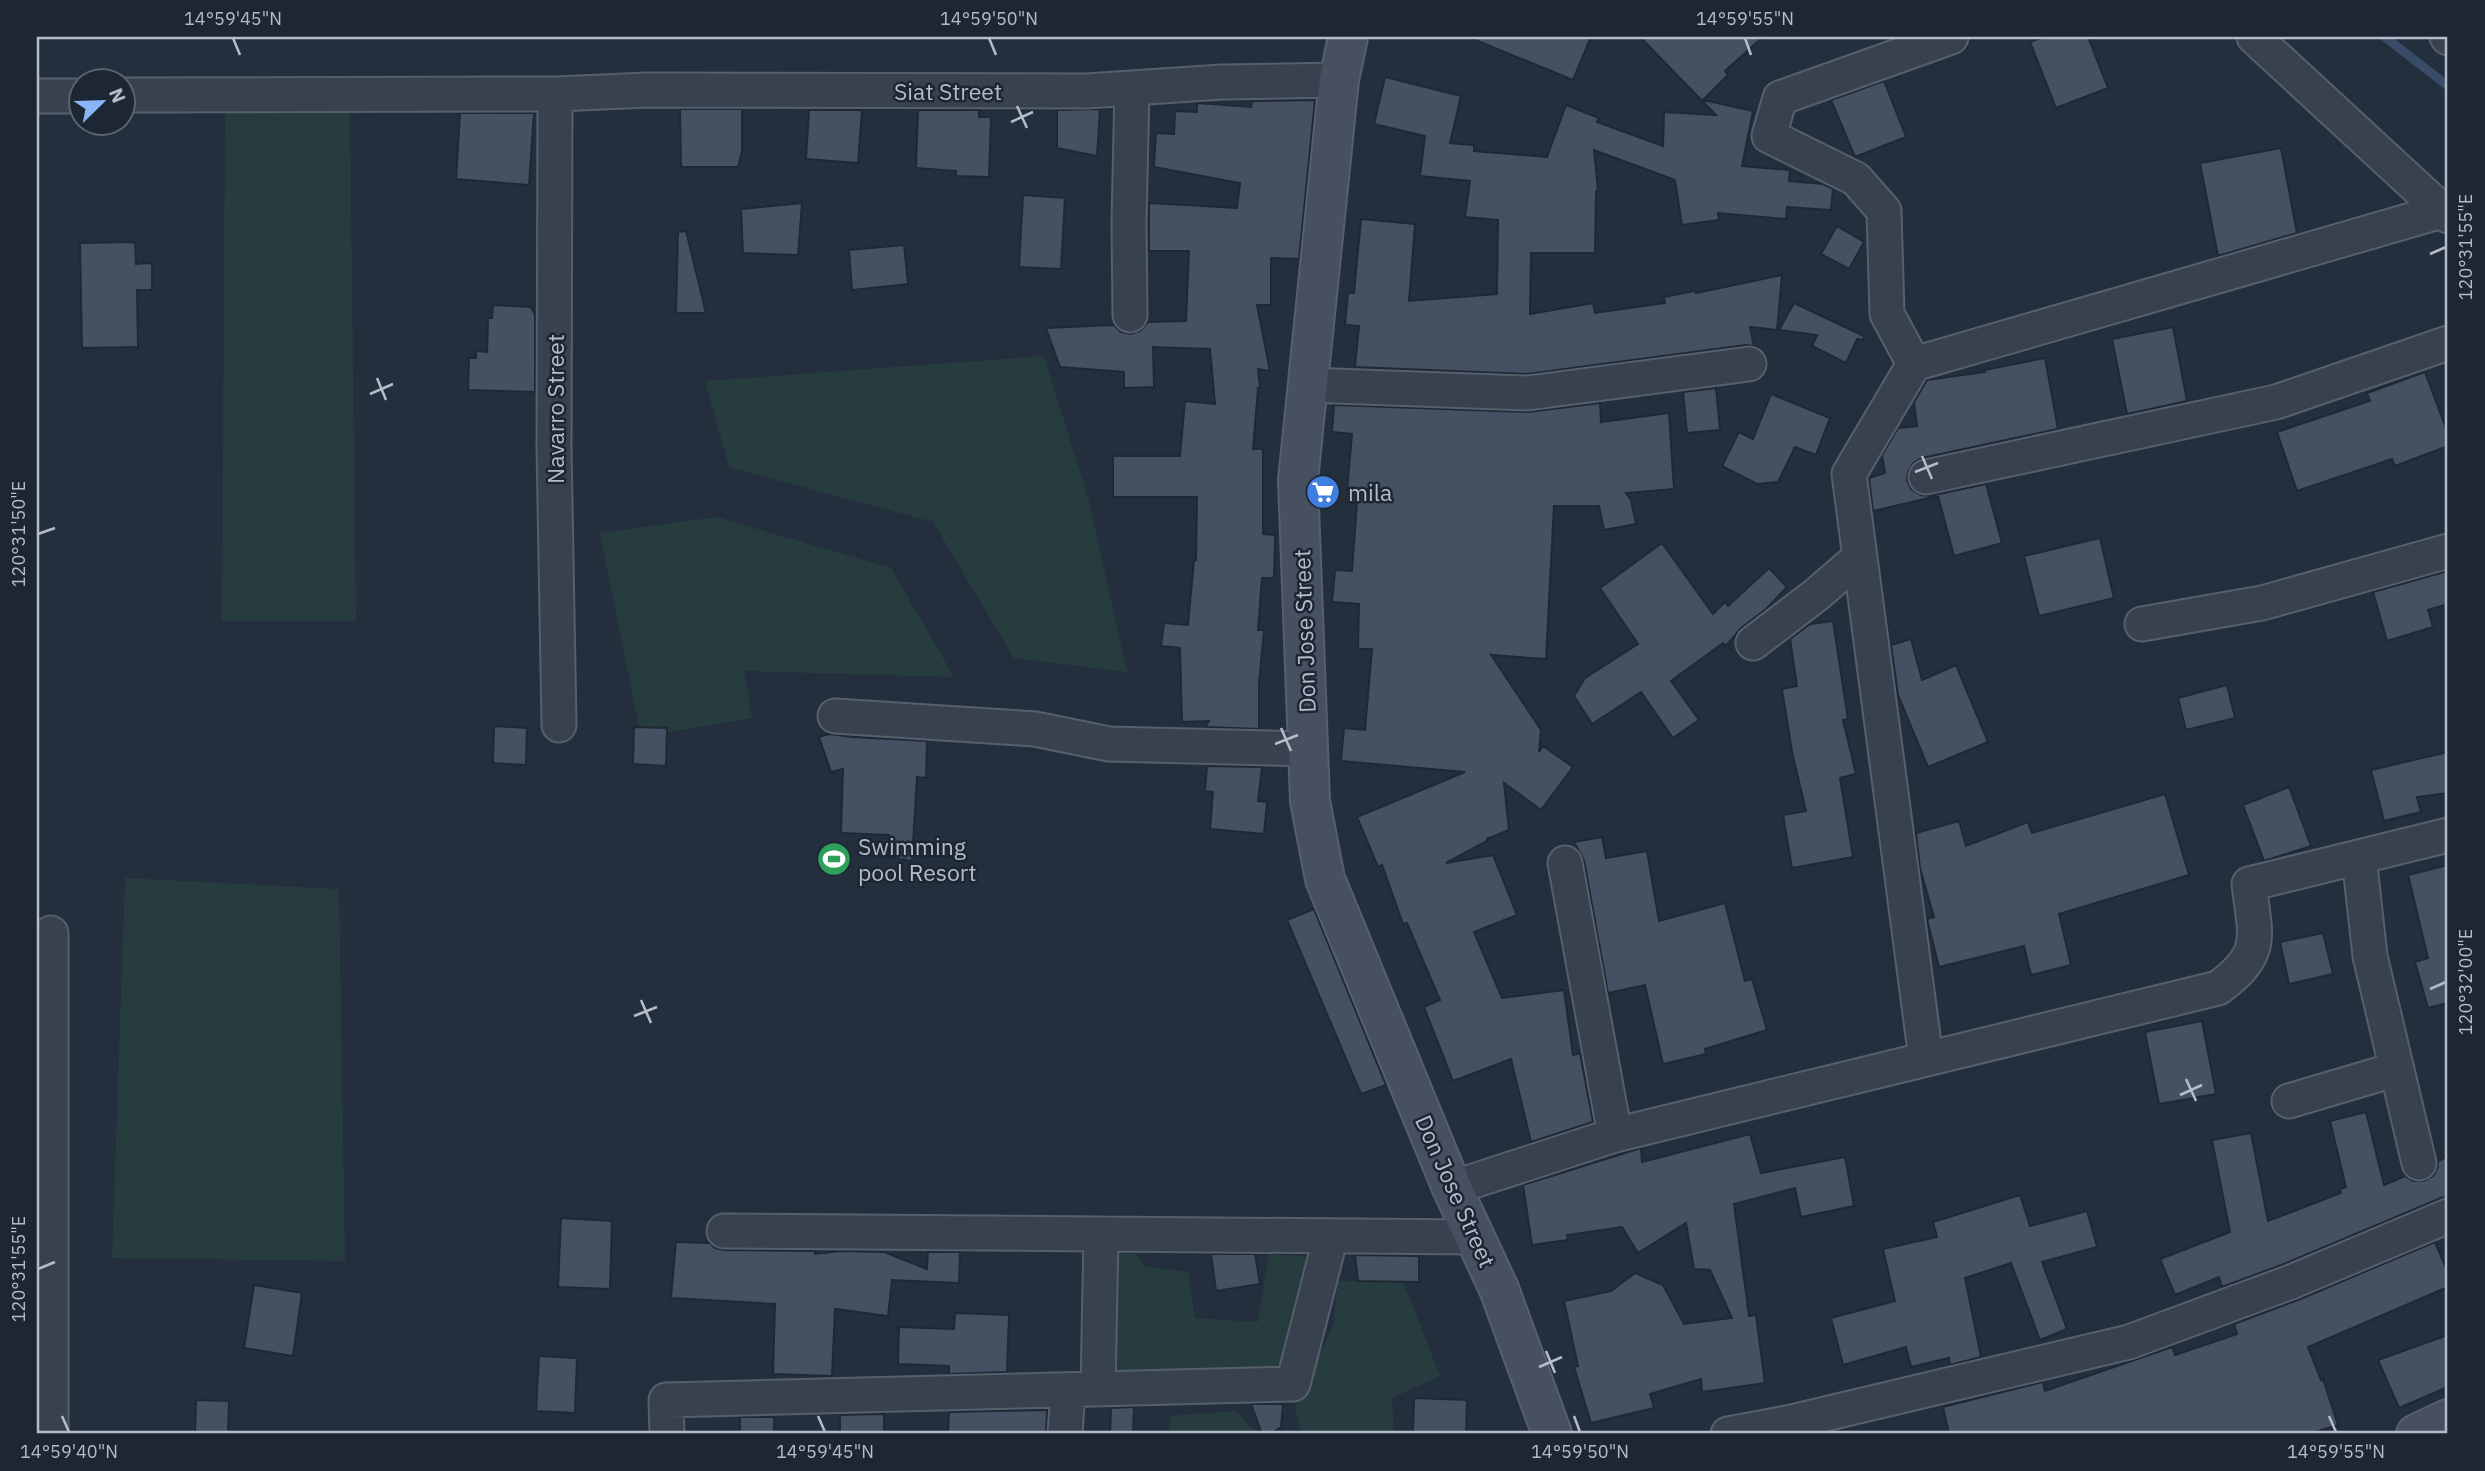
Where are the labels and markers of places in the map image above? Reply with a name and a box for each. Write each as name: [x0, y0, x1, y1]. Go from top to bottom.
supermarket icon: mila: [1304, 473, 1342, 511]
place label: mila: [1348, 477, 1392, 507]
place label: Swimming pool Resort: [858, 831, 976, 887]
sports icon: Swimming pool Resort: [815, 840, 853, 878]

